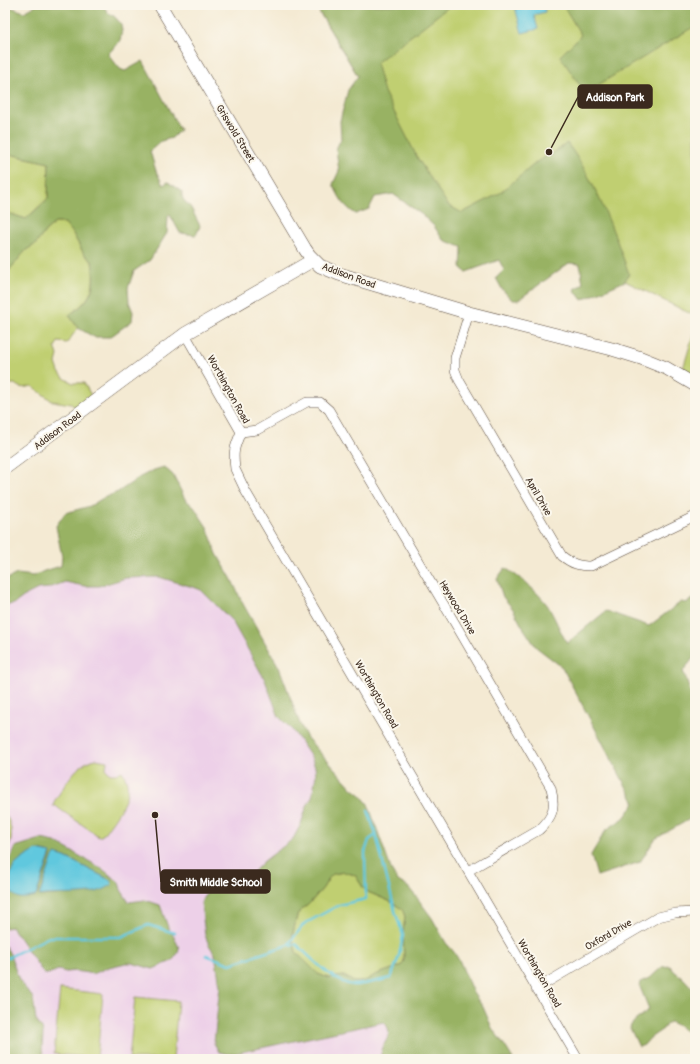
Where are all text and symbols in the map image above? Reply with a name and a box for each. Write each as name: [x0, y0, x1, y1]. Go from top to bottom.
callout: Addison Park: [578, 85, 652, 108]
text: Addison Park: [586, 91, 645, 104]
street label: Griswold Street: [213, 103, 258, 165]
street label: Addison Road: [320, 261, 377, 291]
street label: Worthington Road: [204, 353, 252, 426]
street label: Addison Road: [31, 409, 84, 453]
street label: April Drive: [522, 475, 554, 518]
street label: Heywood Drive: [436, 578, 478, 637]
street label: Worthington Road: [352, 658, 401, 731]
callout: Smith Middle School: [161, 870, 270, 893]
text: Smith Middle School: [170, 876, 263, 889]
street label: Oxford Drive: [583, 917, 634, 953]
street label: Worthington Road: [515, 937, 564, 1010]

